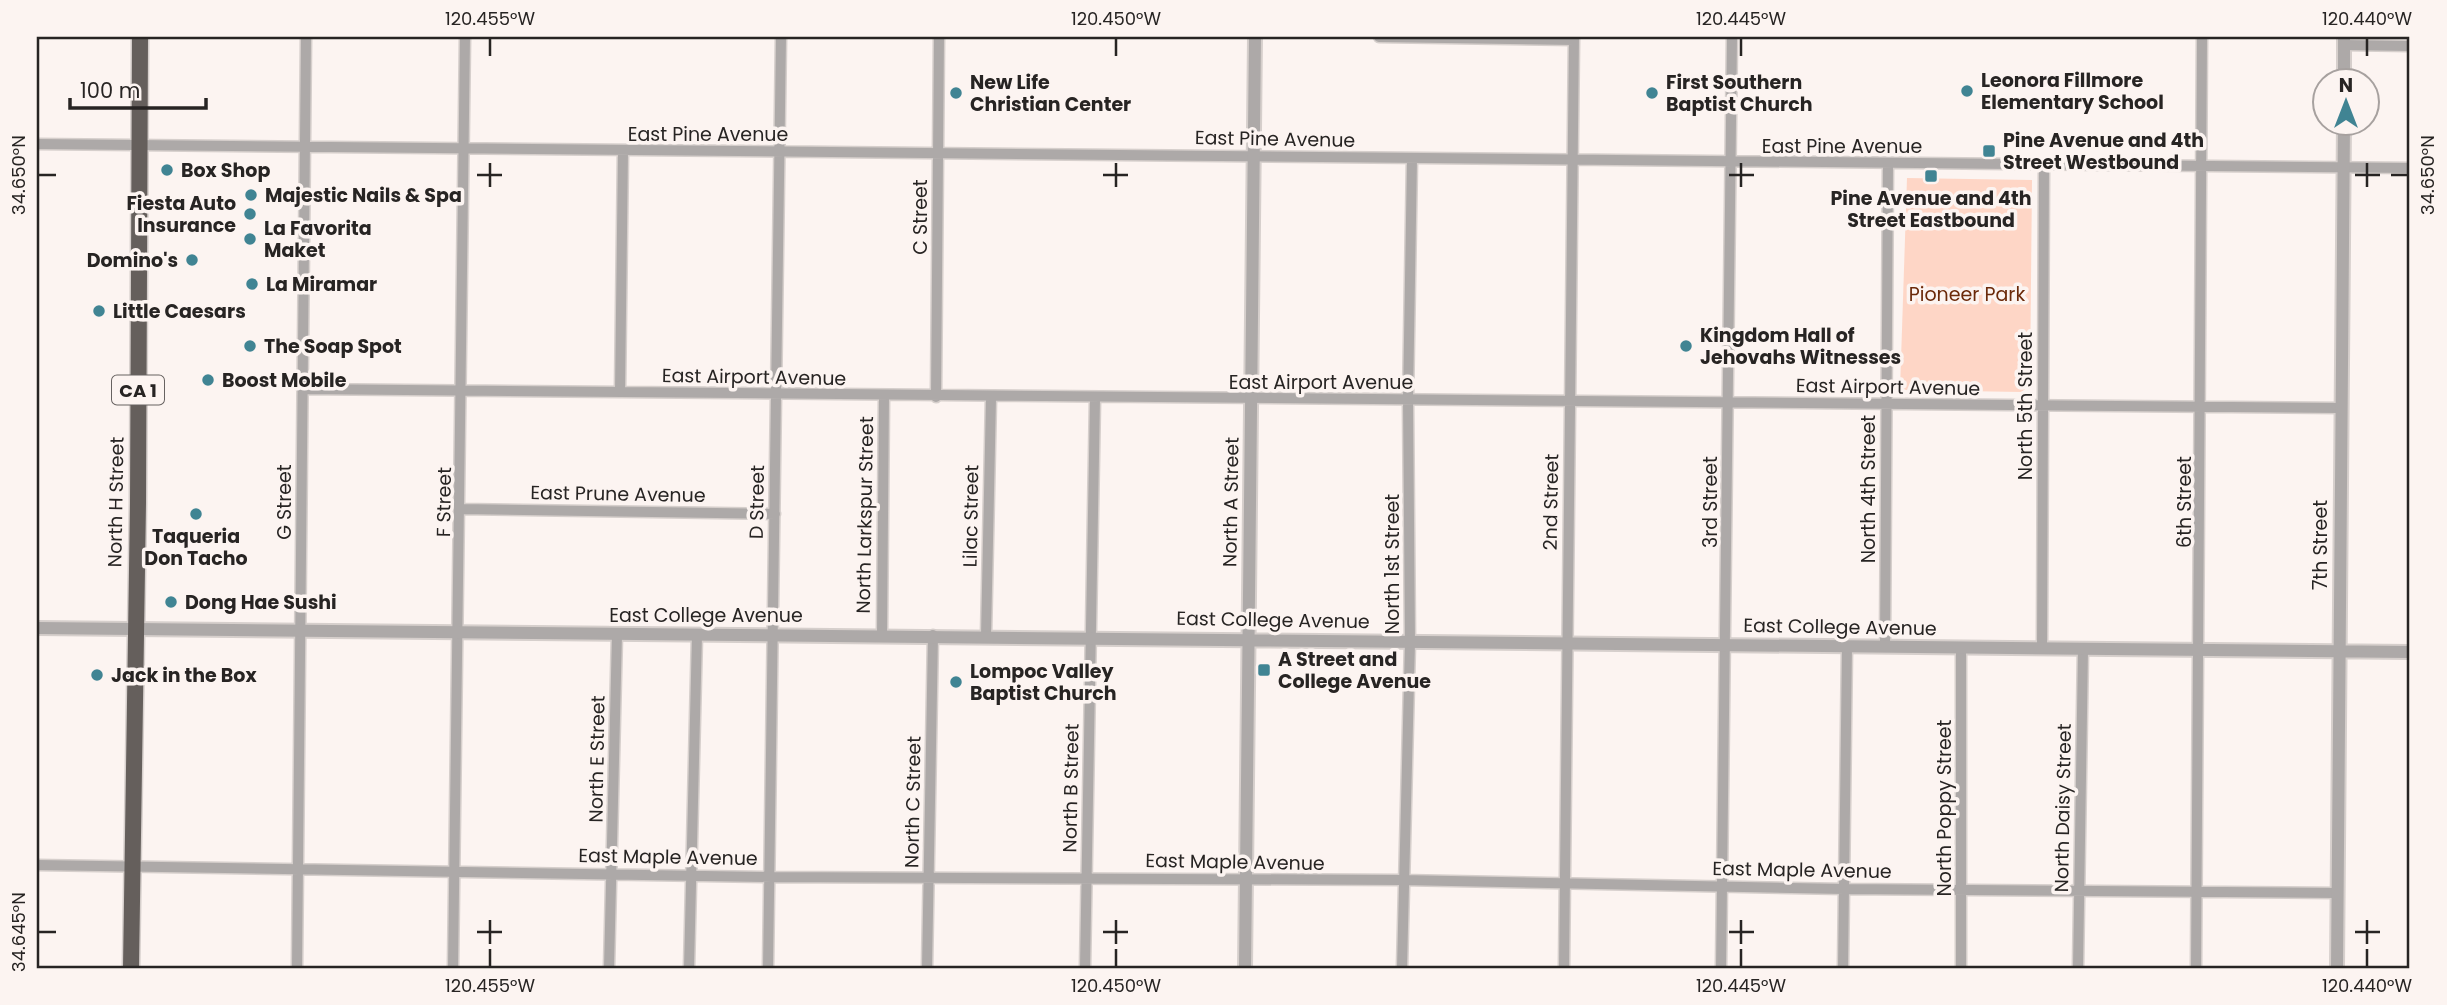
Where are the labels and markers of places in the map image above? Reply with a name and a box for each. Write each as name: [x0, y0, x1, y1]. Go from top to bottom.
place label: Leonora Fillmore Elementary School: [1981, 67, 2164, 116]
place label: New Life Christian Center: [970, 69, 1131, 118]
place label: First Southern Baptist Church: [1666, 69, 1813, 118]
marker: Leonora Fillmore Elementary School: [1959, 83, 1975, 99]
marker: New Life Christian Center: [948, 85, 964, 101]
marker: First Southern Baptist Church: [1644, 85, 1660, 101]
place label: Pine Avenue and 4th Street Westbound: [2003, 127, 2204, 176]
marker: Pine Avenue and 4th Street Westbound: [1981, 143, 1997, 159]
place label: Box Shop: [181, 157, 270, 184]
marker: Box Shop: [159, 162, 175, 178]
marker: Pine Avenue and 4th Street Eastbound: [1923, 168, 1939, 184]
place label: Majestic Nails & Spa: [265, 182, 462, 209]
place label: Pine Avenue and 4th Street Eastbound: [1831, 185, 2031, 234]
marker: Majestic Nails & Spa: [243, 187, 259, 203]
place label: Fiesta Auto Insurance: [126, 190, 236, 239]
marker: Fiesta Auto Insurance: [242, 206, 258, 222]
place label: La Favorita Maket: [264, 215, 372, 264]
marker: La Favorita Maket: [242, 231, 258, 247]
place label: Domino's: [87, 247, 178, 274]
marker: Domino's: [184, 252, 200, 268]
place label: La Miramar: [266, 271, 377, 298]
marker: La Miramar: [244, 276, 260, 292]
place label: Little Caesars: [113, 298, 246, 325]
marker: Little Caesars: [91, 303, 107, 319]
place label: Kingdom Hall of Jehovahs Witnesses: [1700, 322, 1901, 371]
place label: The Soap Spot: [264, 333, 402, 360]
marker: The Soap Spot: [242, 338, 258, 354]
marker: Kingdom Hall of Jehovahs Witnesses: [1678, 338, 1694, 354]
place label: Boost Mobile: [222, 367, 347, 394]
marker: Boost Mobile: [200, 372, 216, 388]
marker: Taqueria Don Tacho: [188, 506, 204, 522]
place label: Taqueria Don Tacho: [144, 523, 248, 572]
place label: Dong Hae Sushi: [185, 589, 337, 616]
marker: Dong Hae Sushi: [163, 594, 179, 610]
place label: A Street and College Avenue: [1278, 646, 1431, 695]
place label: Lompoc Valley Baptist Church: [970, 658, 1117, 707]
place label: Jack in the Box: [111, 662, 257, 689]
marker: A Street and College Avenue: [1256, 662, 1272, 678]
marker: Jack in the Box: [89, 667, 105, 683]
marker: Lompoc Valley Baptist Church: [948, 674, 964, 690]

